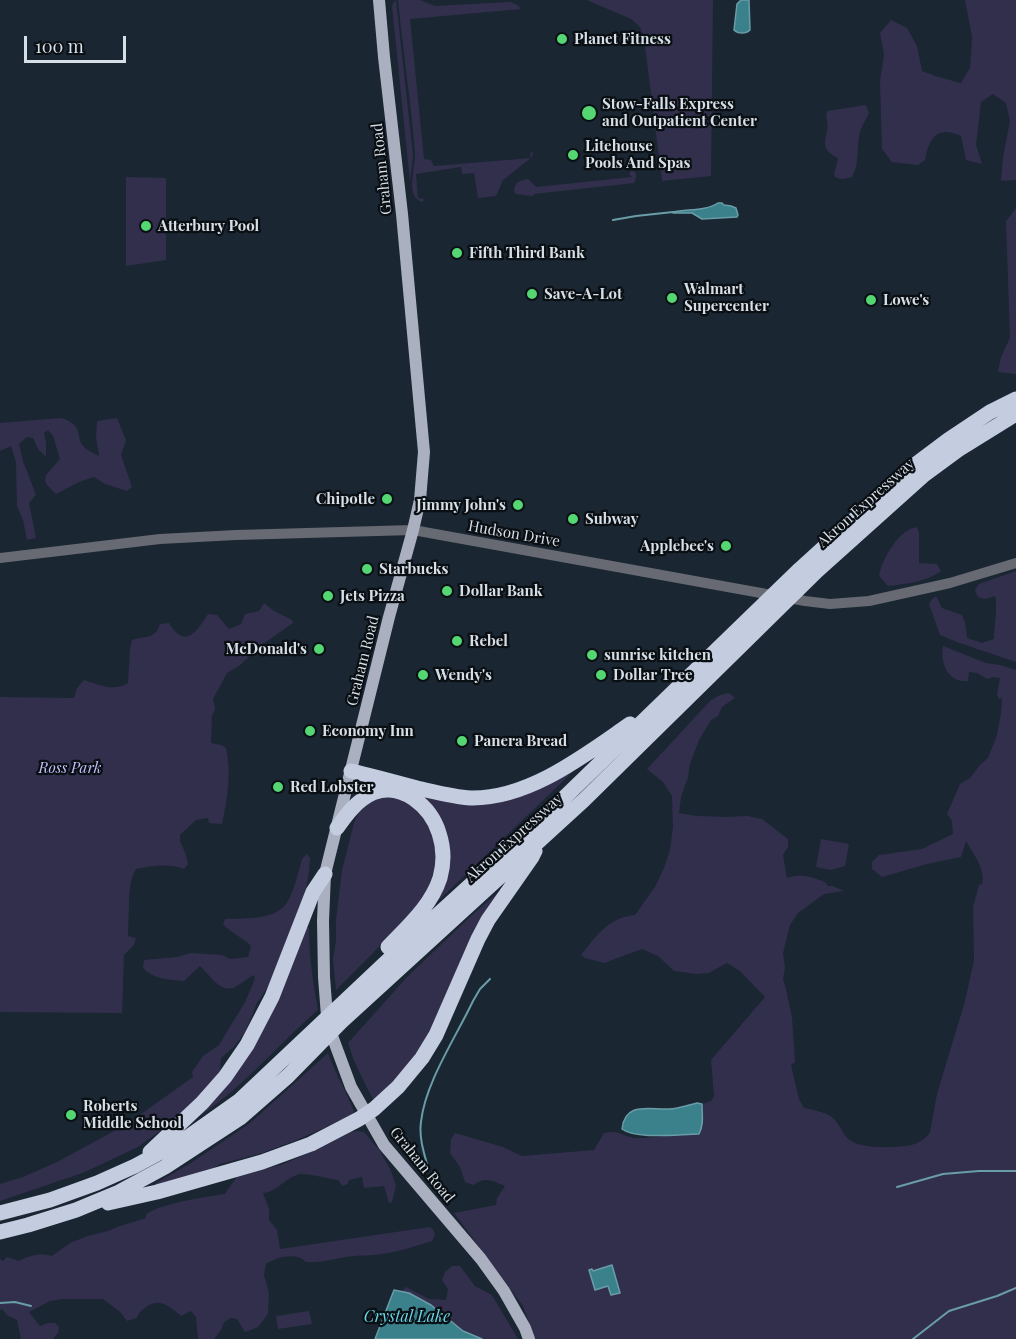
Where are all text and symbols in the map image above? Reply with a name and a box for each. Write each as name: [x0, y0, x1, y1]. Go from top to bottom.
scale bar: [27, 24, 129, 62]
place label: Planet Fitness: [574, 30, 671, 48]
marker: Planet Fitness: [555, 32, 569, 46]
text: 100 m: [35, 34, 84, 58]
place label: Stow-Falls Express and Outpatient Center: [602, 95, 757, 130]
marker: Stow-Falls Express and Outpatient Center: [580, 104, 598, 122]
street label: Graham Road: [368, 122, 396, 216]
place label: Litehouse Pools And Spas: [585, 137, 690, 172]
marker: Litehouse Pools And Spas: [566, 148, 580, 162]
place label: Atterbury Pool: [158, 217, 259, 235]
marker: Atterbury Pool: [139, 219, 153, 233]
place label: Fifth Third Bank: [469, 244, 585, 262]
marker: Fifth Third Bank: [450, 246, 464, 260]
place label: Walmart Supercenter: [684, 280, 769, 315]
place label: Save-A-Lot: [544, 285, 622, 303]
marker: Save-A-Lot: [525, 287, 539, 301]
marker: Walmart Supercenter: [665, 291, 679, 305]
place label: Lowe's: [883, 291, 929, 309]
marker: Lowe's: [864, 293, 878, 307]
street label: Akron Expressway: [814, 455, 918, 551]
place label: Chipotle: [316, 490, 375, 508]
marker: Chipotle: [380, 492, 394, 506]
place label: Jimmy John's: [416, 496, 506, 514]
marker: Jimmy John's: [511, 498, 525, 512]
place label: Subway: [585, 510, 639, 528]
marker: Subway: [566, 512, 580, 526]
street label: Hudson Drive: [467, 517, 561, 551]
place label: Applebee's: [640, 537, 714, 555]
marker: Applebee's: [719, 539, 733, 553]
place label: Starbucks: [379, 560, 449, 578]
marker: Starbucks: [360, 562, 374, 576]
place label: Dollar Bank: [459, 582, 542, 600]
marker: Dollar Bank: [440, 584, 454, 598]
place label: Jets Pizza: [340, 587, 405, 605]
marker: Jets Pizza: [321, 589, 335, 603]
street label: Graham Road: [343, 614, 383, 708]
place label: Rebel: [469, 632, 508, 650]
marker: Rebel: [450, 634, 464, 648]
place label: McDonald's: [226, 640, 307, 658]
marker: McDonald's: [312, 642, 326, 656]
place label: sunrise kitchen: [604, 646, 711, 664]
marker: sunrise kitchen: [585, 648, 599, 662]
place label: Wendy's: [435, 666, 492, 684]
place label: Dollar Tree: [613, 666, 693, 684]
marker: Wendy's: [416, 668, 430, 682]
marker: Dollar Tree: [594, 668, 608, 682]
place label: Economy Inn: [322, 722, 414, 740]
marker: Economy Inn: [303, 724, 317, 738]
place label: Panera Bread: [474, 732, 567, 750]
marker: Panera Bread: [455, 734, 469, 748]
park label: Ross Park: [38, 759, 102, 777]
place label: Red Lobster: [290, 778, 373, 796]
marker: Red Lobster: [271, 780, 285, 794]
street label: Akron Expressway: [462, 790, 566, 886]
place label: Roberts Middle School: [83, 1097, 182, 1132]
marker: Roberts Middle School: [64, 1108, 78, 1122]
street label: Graham Road: [386, 1124, 458, 1206]
water label: Crystal Lake: [364, 1307, 450, 1327]

